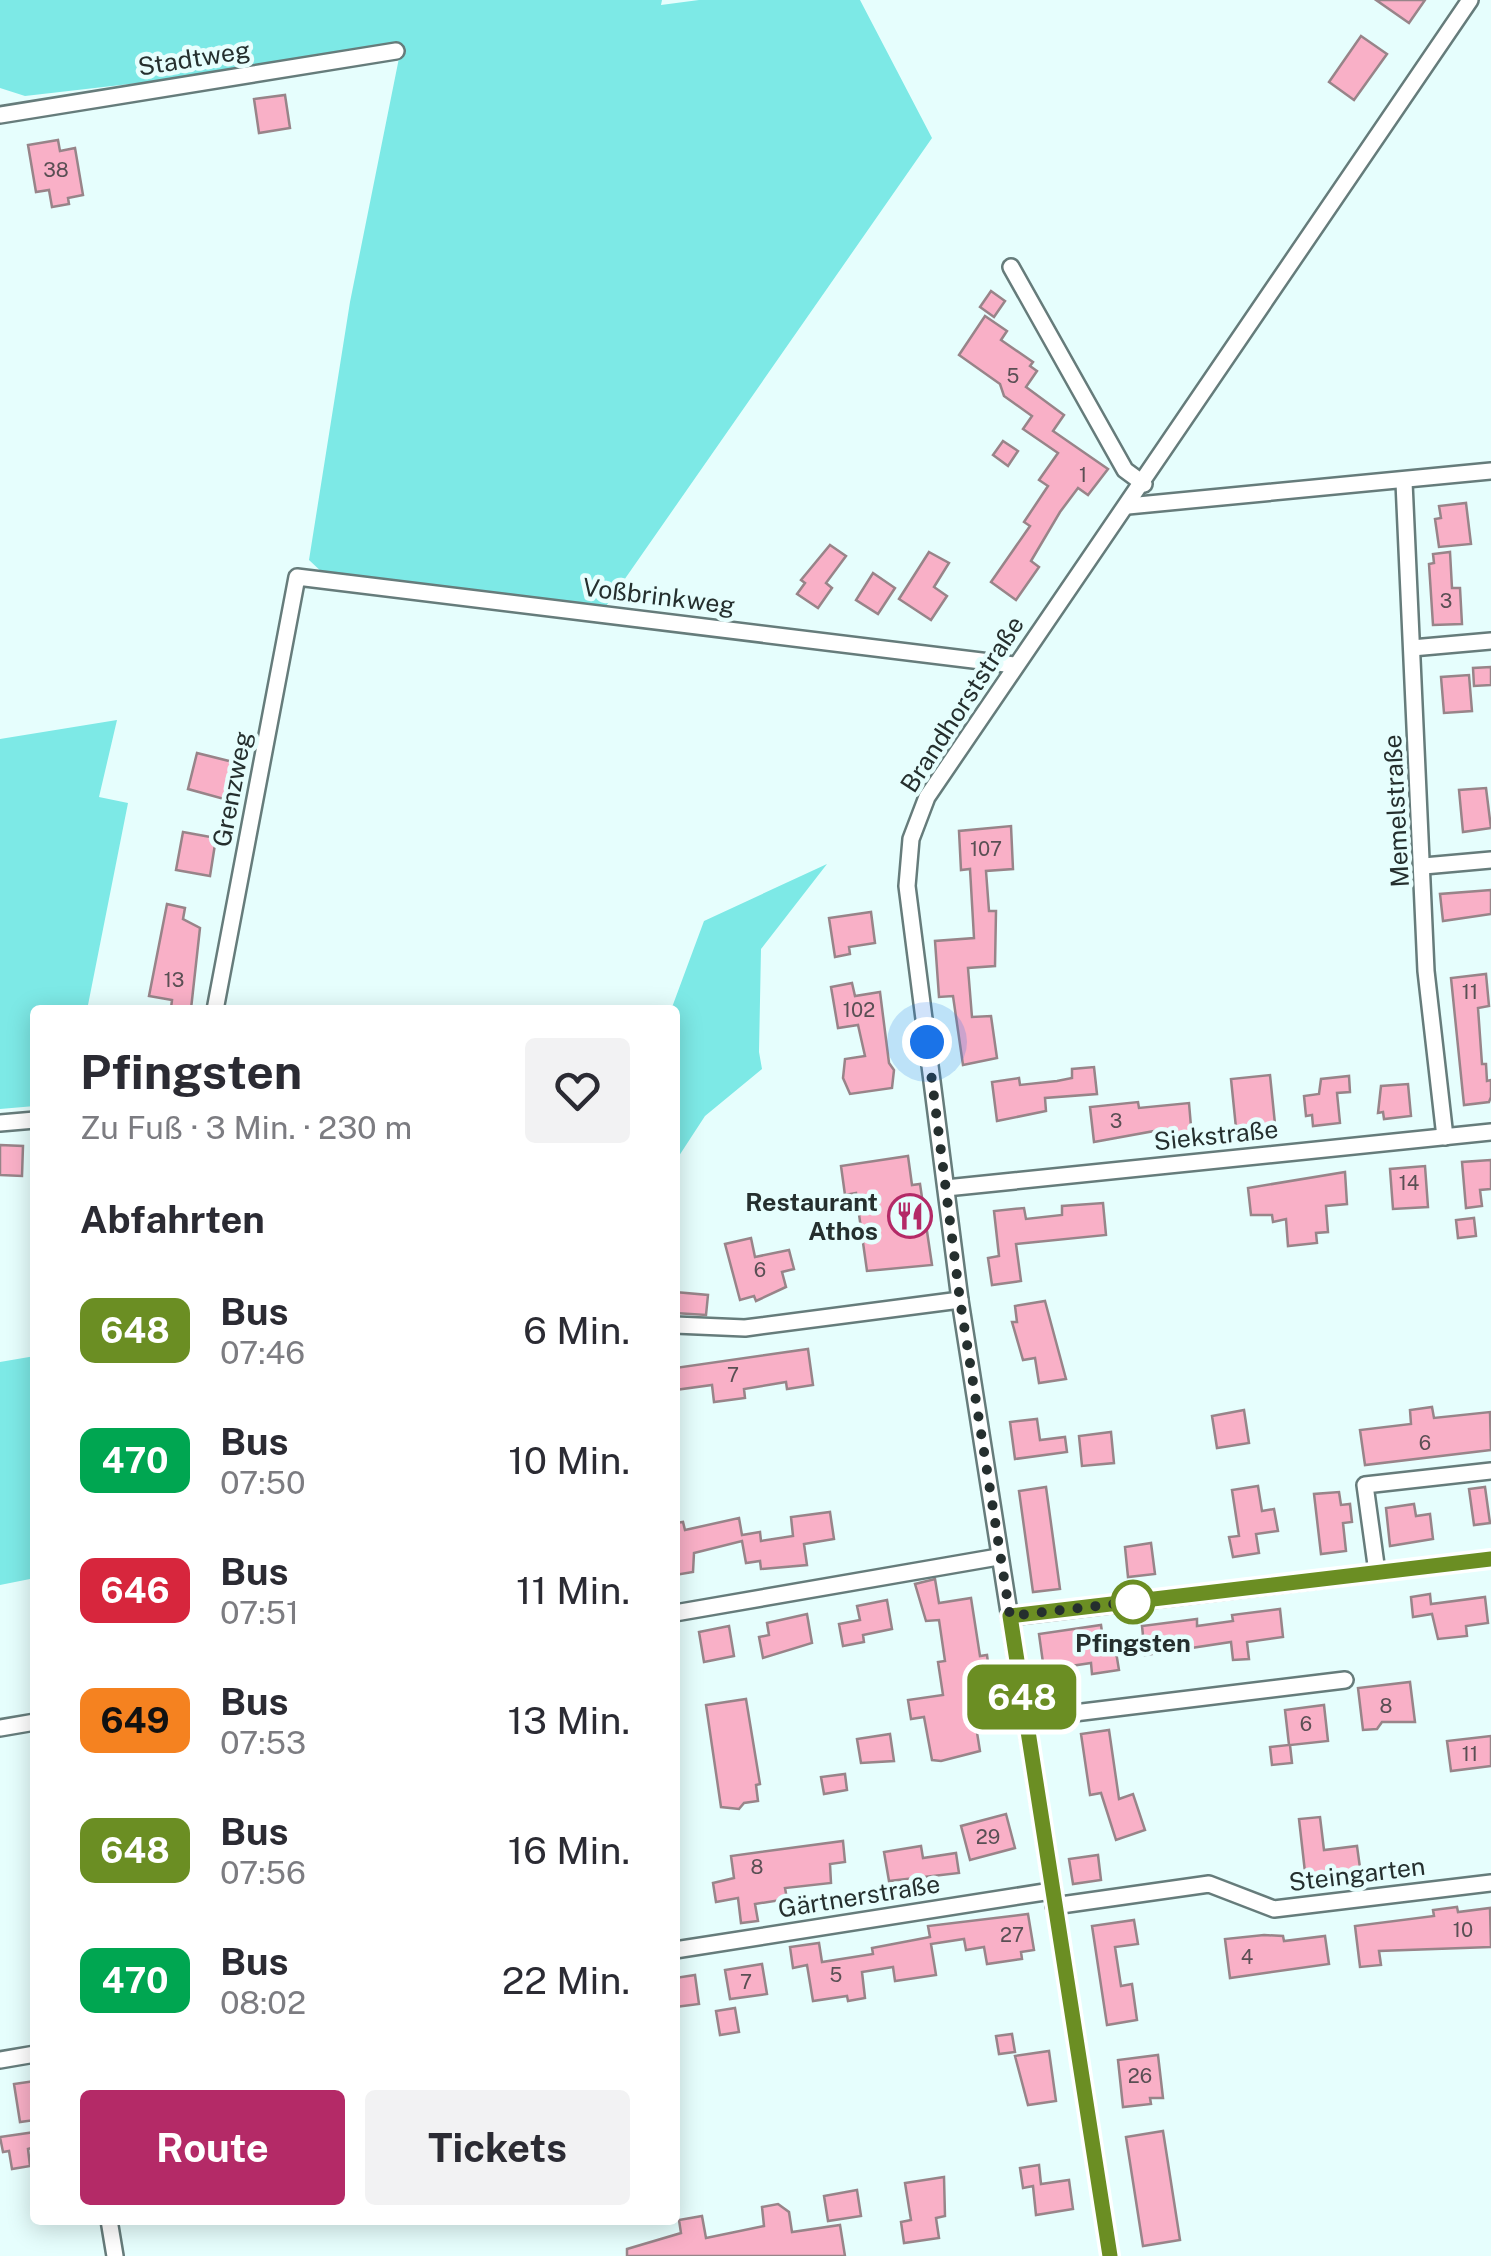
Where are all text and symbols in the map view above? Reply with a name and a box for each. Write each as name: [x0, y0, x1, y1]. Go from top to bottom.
street label: Stadtweg: [136, 34, 252, 82]
house number: 38: [43, 158, 69, 182]
house number: 5: [1007, 364, 1019, 388]
house number: 1: [1079, 463, 1087, 487]
street label: Voßbrinkweg: [581, 572, 737, 620]
house number: 3: [1440, 589, 1452, 613]
street label: Brandhorststraße: [894, 610, 1030, 798]
street label: Grenzweg: [206, 729, 258, 849]
street label: Memelstraße: [1377, 734, 1415, 888]
house number: 107: [970, 837, 1002, 861]
house number: 13: [164, 968, 184, 992]
house number: 11: [1462, 980, 1478, 1004]
house number: 102: [843, 998, 875, 1022]
your location: [902, 1017, 952, 1067]
button: heart: [525, 1038, 630, 1143]
text: Pfingsten: [80, 1043, 302, 1100]
text: Zu Fuß · 3 Min. · 230 m: [80, 1109, 412, 1146]
house number: 3: [1110, 1109, 1122, 1133]
street label: Siekstraße: [1152, 1114, 1280, 1156]
house number: 14: [1399, 1171, 1419, 1195]
place label: Restaurant Athos: [745, 1187, 878, 1246]
restaurant icon: Restaurant Athos: [887, 1193, 933, 1239]
text: Abfahrten: [80, 1197, 265, 1242]
house number: 6: [754, 1258, 766, 1282]
text: Bus: [220, 1289, 289, 1334]
text: 6 Min.: [523, 1308, 630, 1353]
text: 648: [100, 1310, 170, 1351]
text: 07:46: [220, 1334, 305, 1371]
house number: 7: [727, 1363, 739, 1387]
text: Bus: [220, 1419, 289, 1464]
house number: 6: [1419, 1431, 1431, 1455]
text: 10 Min.: [508, 1438, 630, 1483]
text: 470: [101, 1440, 169, 1481]
text: 07:50: [220, 1464, 306, 1501]
text: Bus: [220, 1549, 289, 1594]
text: 11 Min.: [516, 1568, 630, 1613]
text: 646: [100, 1570, 170, 1611]
marker: Pfingsten: [1112, 1581, 1154, 1623]
text: 07:51: [220, 1594, 299, 1631]
place label: Pfingsten: [1075, 1628, 1191, 1658]
line badge: 648: [964, 1664, 1080, 1730]
text: 648: [987, 1677, 1057, 1718]
text: Bus: [220, 1679, 289, 1724]
house number: 8: [1380, 1694, 1392, 1718]
text: 13 Min.: [508, 1698, 630, 1743]
text: 649: [100, 1700, 170, 1741]
house number: 6: [1300, 1712, 1312, 1736]
text: 07:53: [220, 1724, 306, 1761]
house number: 11: [1462, 1742, 1478, 1766]
text: Bus: [220, 1809, 289, 1854]
house number: 29: [976, 1825, 1000, 1849]
text: 16 Min.: [508, 1828, 630, 1873]
text: 648: [100, 1830, 170, 1871]
street label: Steingarten: [1287, 1851, 1427, 1897]
text: 07:56: [220, 1854, 306, 1891]
house number: 8: [751, 1855, 763, 1879]
street label: Gärtnerstraße: [776, 1868, 942, 1924]
house number: 10: [1453, 1918, 1473, 1942]
house number: 27: [1000, 1923, 1024, 1947]
text: Bus: [220, 1939, 289, 1984]
house number: 4: [1241, 1945, 1253, 1969]
text: 22 Min.: [502, 1958, 630, 2003]
text: 470: [101, 1960, 169, 2001]
house number: 5: [830, 1963, 842, 1987]
house number: 7: [740, 1970, 752, 1994]
text: 08:02: [220, 1984, 306, 2021]
house number: 26: [1128, 2064, 1152, 2088]
button: Route: [80, 2090, 345, 2205]
button: Tickets: [365, 2090, 630, 2205]

